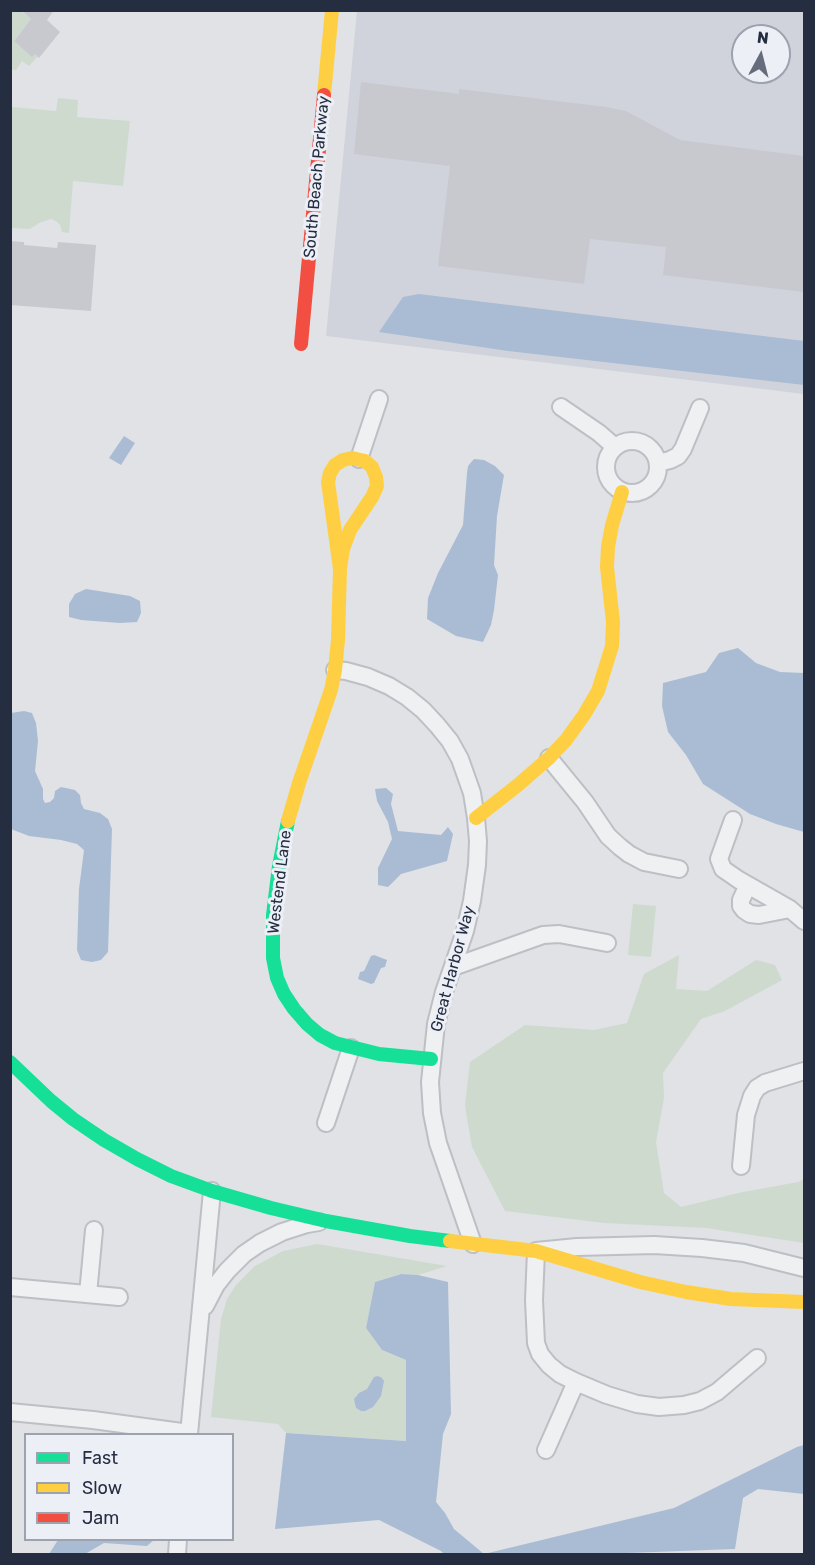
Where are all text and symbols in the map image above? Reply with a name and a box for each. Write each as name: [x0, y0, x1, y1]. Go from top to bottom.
north arrow: [731, 24, 791, 84]
text: N: [756, 27, 770, 48]
street label: South Beach Parkway: [300, 95, 334, 259]
street label: Westend Lane: [264, 829, 296, 935]
street label: Great Harbor Way: [427, 904, 479, 1034]
legend: [24, 1433, 234, 1541]
text: Fast: [82, 1447, 118, 1469]
text: Slow: [82, 1477, 122, 1499]
text: Jam: [82, 1507, 119, 1529]

